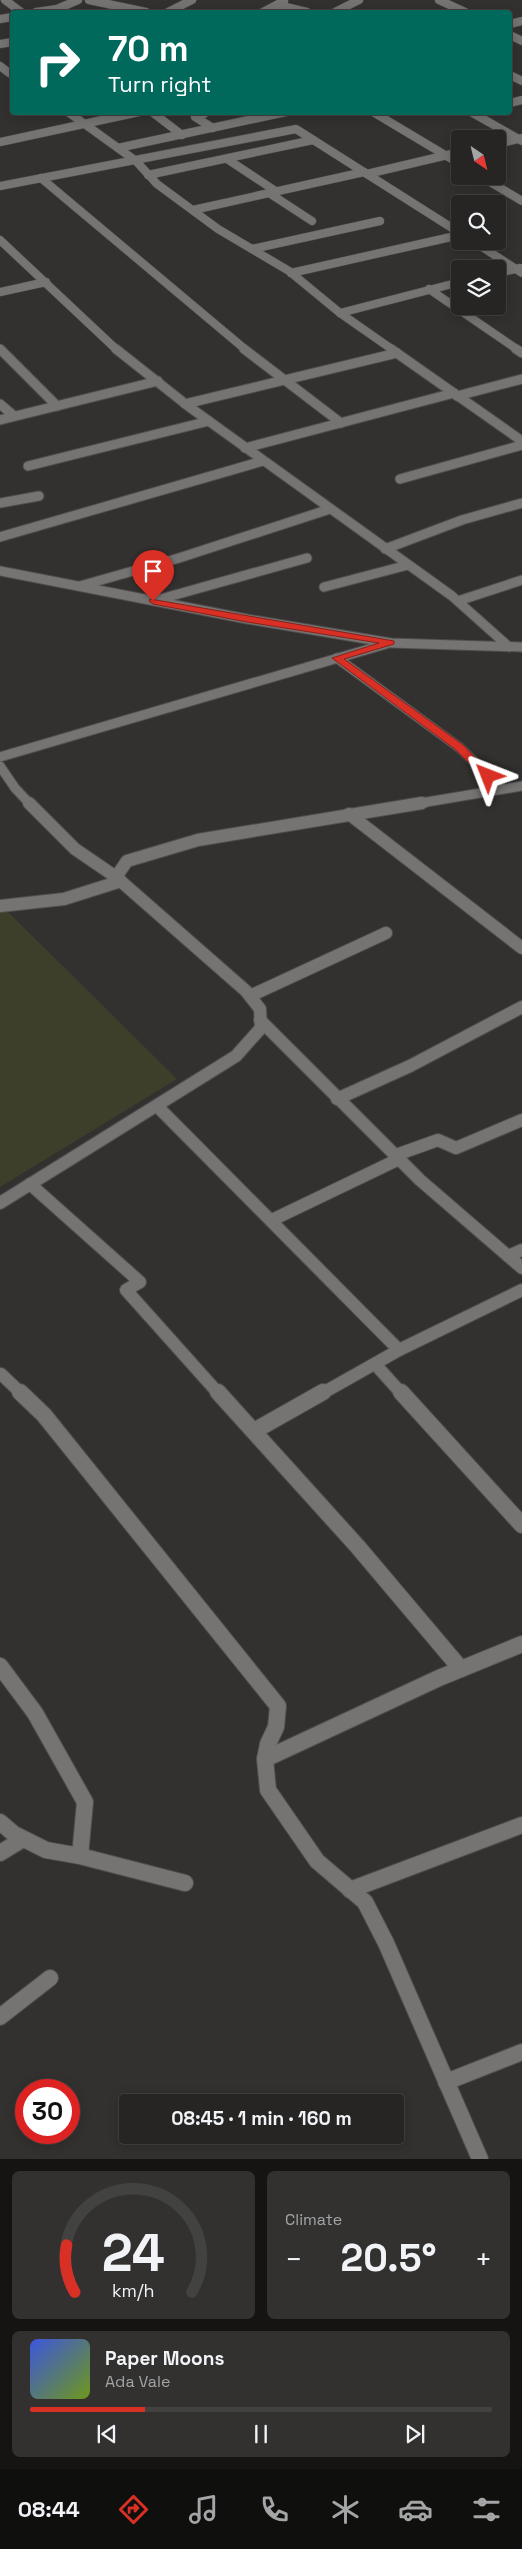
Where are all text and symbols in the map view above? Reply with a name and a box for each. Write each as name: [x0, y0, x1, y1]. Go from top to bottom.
text: 70 m: [108, 27, 189, 71]
icon: right: [25, 30, 90, 95]
text: Turn right: [108, 70, 211, 98]
north arrow: [451, 130, 506, 185]
map controls: [451, 130, 506, 315]
button: search: [451, 195, 506, 250]
button: layers: [451, 260, 506, 315]
pin: [132, 550, 174, 601]
icon: arrive: [139, 557, 167, 585]
position arrow: [461, 749, 513, 801]
speed limit sign: 30: [15, 2079, 80, 2144]
text: 08:45 · 1 min · 160 m: [171, 2106, 352, 2131]
text: Climate: [285, 2209, 342, 2230]
text: 24: [102, 2220, 165, 2286]
text: 20.5°: [341, 2234, 436, 2282]
text: −: [285, 2241, 302, 2277]
text: +: [475, 2241, 492, 2277]
text: km/h: [112, 2279, 155, 2302]
text: Paper Moons: [105, 2346, 224, 2371]
text: Ada Vale: [105, 2371, 170, 2392]
icon: previous: [93, 2420, 121, 2448]
icon: pause: [247, 2420, 275, 2448]
icon: next: [401, 2420, 429, 2448]
icon: directions: [116, 2492, 151, 2527]
icon: music: [186, 2492, 221, 2527]
icon: phone: [257, 2492, 292, 2527]
icon: climate: [328, 2492, 363, 2527]
icon: car: [398, 2492, 433, 2527]
icon: filters: [469, 2492, 504, 2527]
text: 08:44: [18, 2495, 80, 2523]

